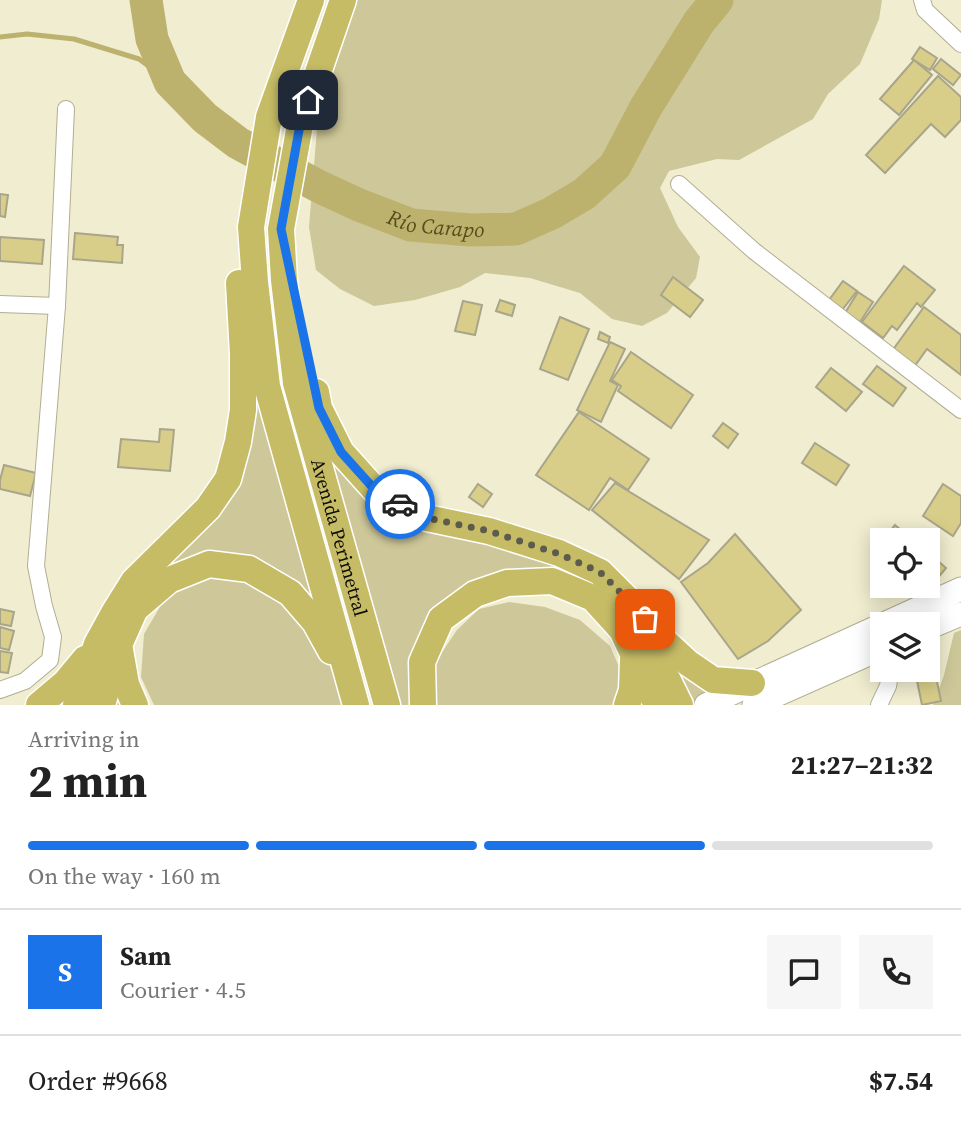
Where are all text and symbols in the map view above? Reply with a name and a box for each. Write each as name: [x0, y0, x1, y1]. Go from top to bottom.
pin: [278, 70, 338, 130]
icon: home: [289, 81, 327, 119]
water label: Río Carapo: [382, 202, 485, 244]
street label: Avenida Perimetral: [305, 455, 374, 619]
courier: [365, 469, 435, 539]
icon: car: [381, 485, 419, 523]
map controls: [870, 528, 940, 682]
button: locate: [870, 528, 940, 598]
pin: [615, 589, 675, 649]
icon: bag: [626, 600, 664, 638]
button: layers: [870, 612, 940, 682]
text: Arriving in: [28, 723, 140, 755]
text: 21:27–21:32: [791, 747, 933, 783]
text: 2 min: [28, 749, 147, 812]
text: On the way · 160 m: [28, 860, 221, 892]
button: chat: [767, 935, 841, 1009]
button: phone: [859, 935, 933, 1009]
text: Sam: [120, 938, 171, 974]
text: S: [58, 954, 72, 990]
text: Courier · 4.5: [120, 974, 246, 1006]
text: Order #9668: [28, 1063, 168, 1099]
text: $7.54: [869, 1063, 933, 1099]

